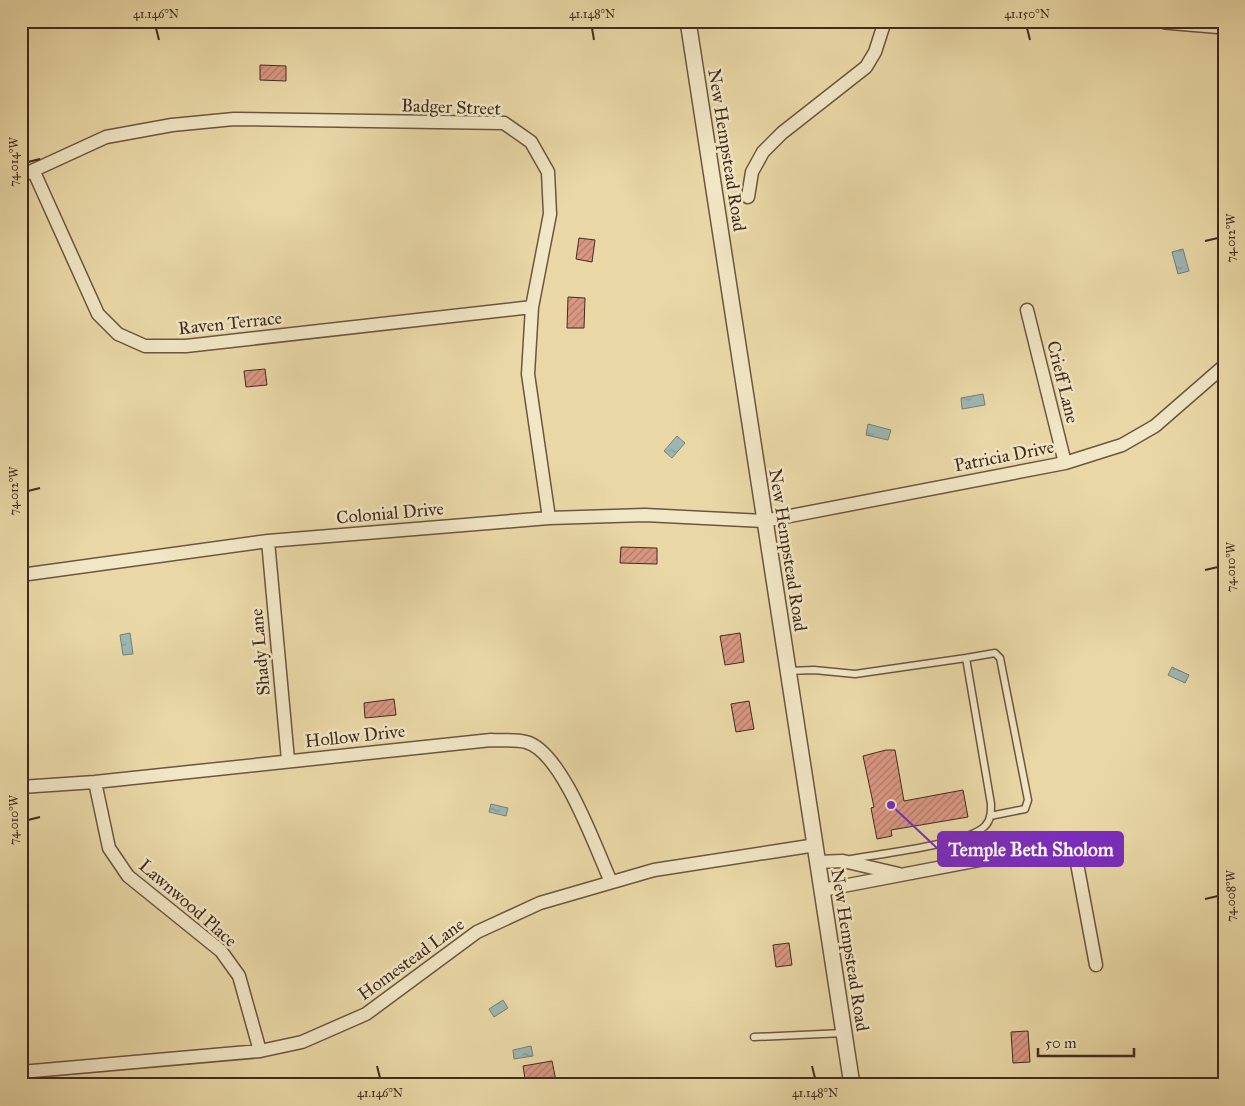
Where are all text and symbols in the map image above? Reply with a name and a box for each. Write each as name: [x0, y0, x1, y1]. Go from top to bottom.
text: 41.146°N: [133, 7, 179, 21]
text: 41.148°N: [569, 7, 615, 21]
text: 41.150°N: [1004, 7, 1050, 21]
street label: New Hempstead Road: [703, 67, 751, 233]
street label: Badger Street: [401, 94, 502, 121]
text: 74.014°W: [7, 137, 21, 187]
text: 74.012°W: [1224, 213, 1238, 262]
street label: Raven Terrace: [177, 307, 283, 339]
street label: Crieff Lane: [1042, 339, 1084, 425]
street label: Patricia Drive: [952, 436, 1056, 476]
text: 74.012°W: [7, 466, 21, 515]
street label: New Hempstead Road: [764, 467, 812, 633]
street label: Colonial Drive: [335, 497, 445, 529]
text: 74.010°W: [1224, 541, 1238, 592]
street label: Shady Lane: [245, 608, 275, 696]
street label: Hollow Drive: [304, 720, 406, 752]
text: 74.010°W: [7, 794, 21, 845]
callout: Temple Beth Sholom: [938, 832, 1123, 866]
text: Temple Beth Sholom: [947, 838, 1114, 862]
street label: Lawnwood Place: [134, 854, 242, 952]
street label: New Hempstead Road: [826, 867, 874, 1033]
text: 74.008°W: [1224, 870, 1238, 922]
street label: Homestead Lane: [354, 913, 468, 1005]
scale bar: [1038, 1026, 1134, 1058]
text: 50 m: [1045, 1034, 1077, 1052]
text: 41.146°N: [357, 1086, 403, 1100]
text: 41.148°N: [792, 1086, 838, 1100]

